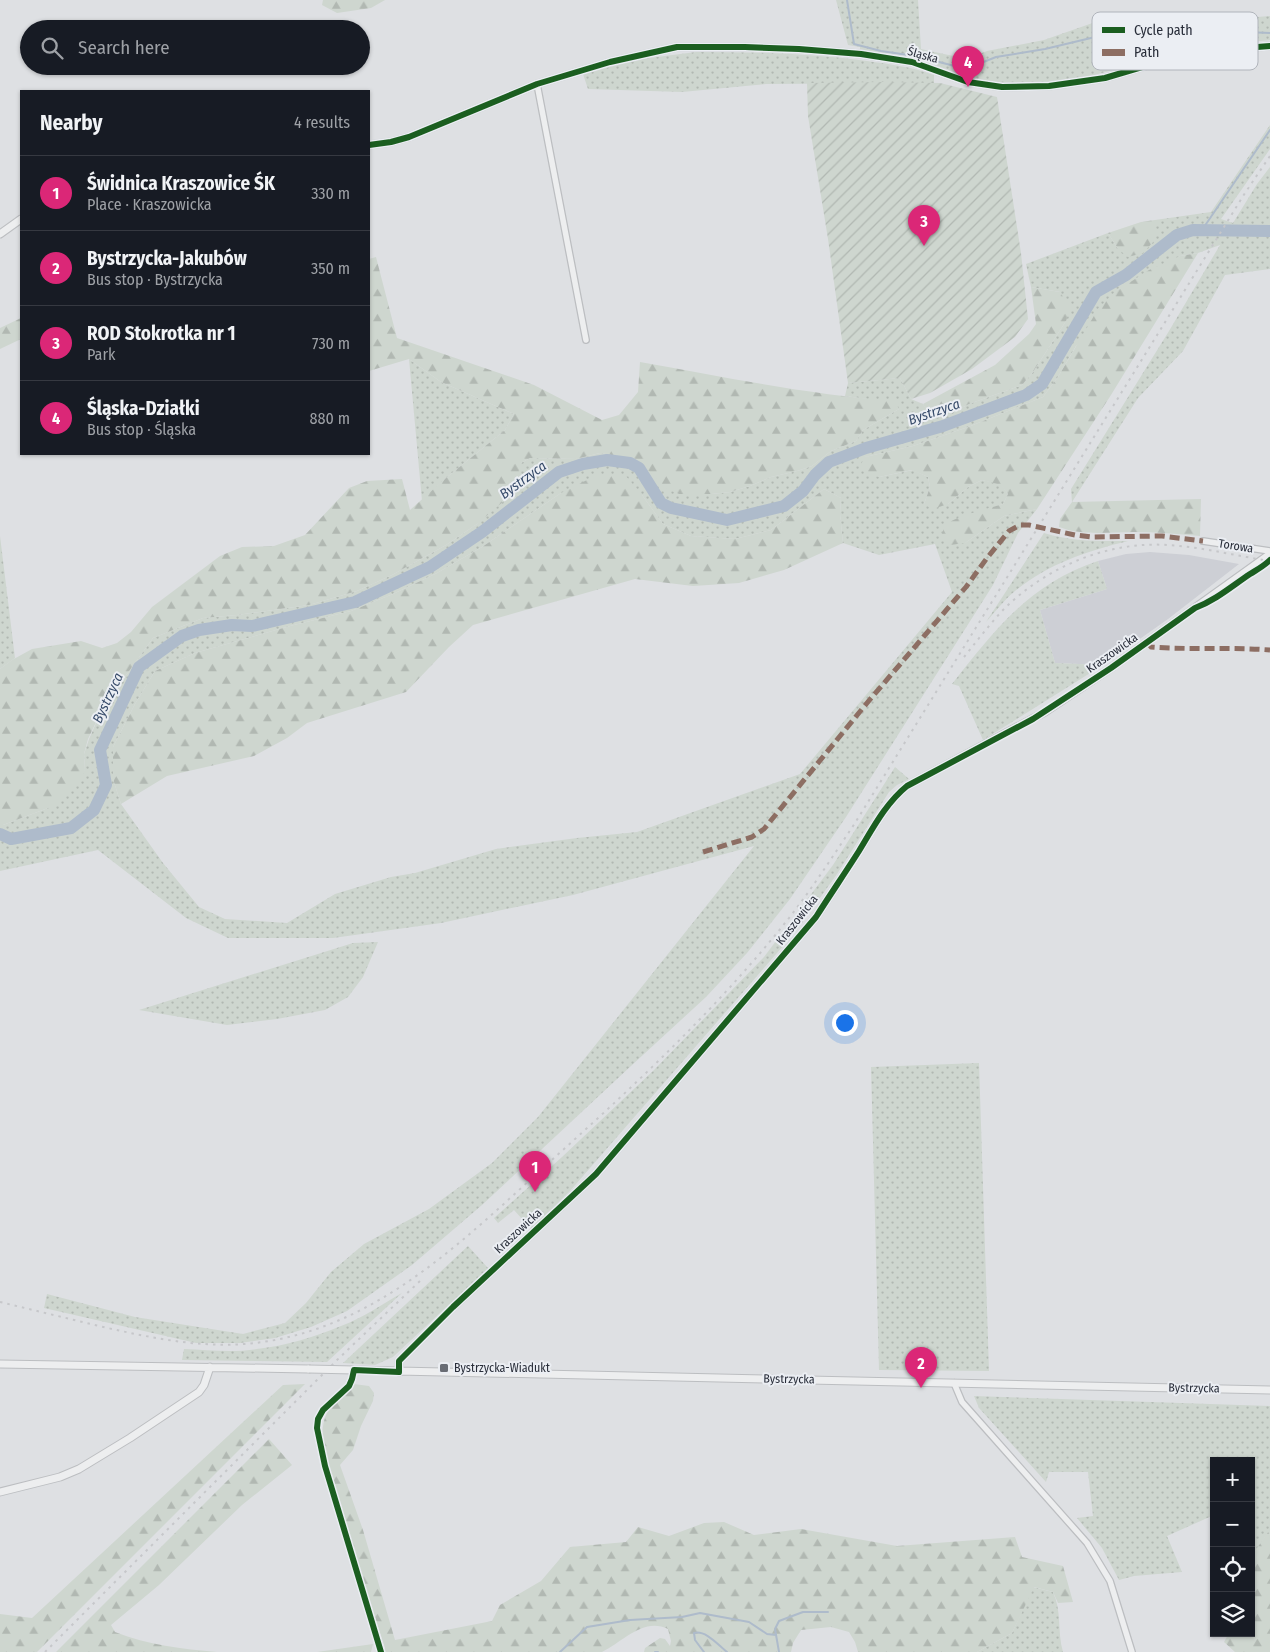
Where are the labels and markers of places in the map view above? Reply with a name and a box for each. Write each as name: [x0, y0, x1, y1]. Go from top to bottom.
pin: 4: [952, 46, 984, 87]
pin: 3: [908, 205, 940, 246]
pin: 1: [519, 1151, 551, 1192]
pin: 2: [905, 1347, 937, 1388]
place label: Bystrzycka-Wiadukt: [454, 1361, 550, 1375]
marker: Bystrzycka-Wiadukt: [438, 1362, 450, 1374]

